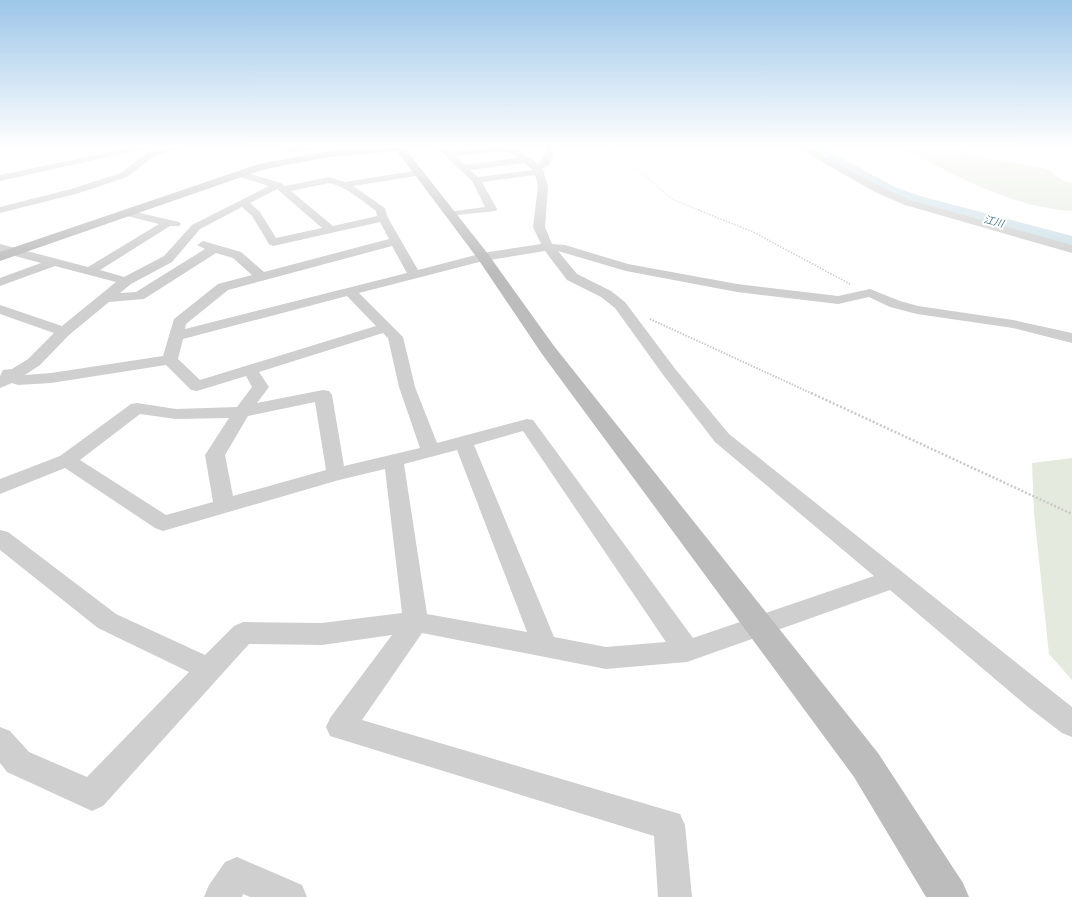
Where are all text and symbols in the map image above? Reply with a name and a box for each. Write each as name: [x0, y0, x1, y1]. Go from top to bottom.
water label: 江川: [982, 212, 1006, 232]

